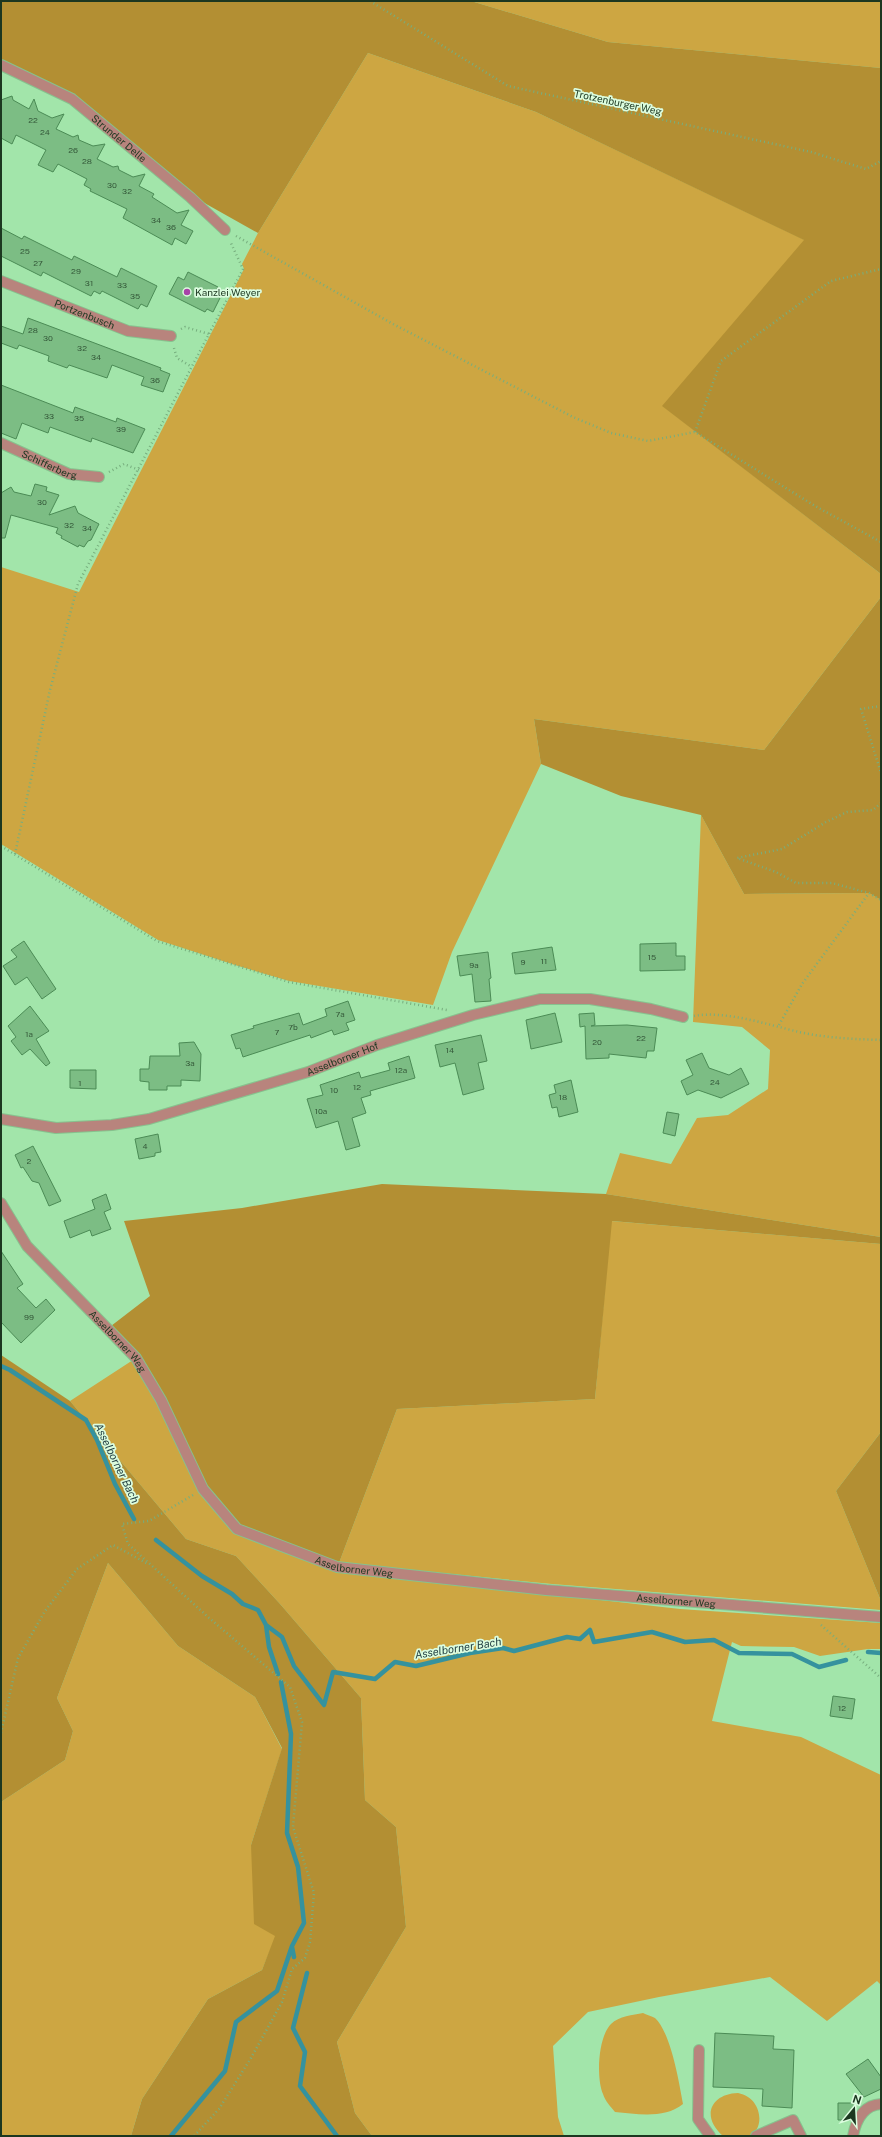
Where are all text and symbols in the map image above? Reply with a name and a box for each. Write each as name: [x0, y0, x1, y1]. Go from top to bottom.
street label: Trotzenburger Weg: [573, 87, 663, 117]
street label: Strunder Delle: [89, 112, 149, 165]
house number: 22: [28, 115, 38, 125]
house number: 24: [40, 127, 50, 137]
house number: 26: [68, 145, 78, 155]
house number: 28: [82, 156, 92, 166]
house number: 30: [107, 180, 117, 190]
house number: 32: [122, 186, 132, 196]
house number: 34: [151, 215, 161, 225]
house number: 36: [166, 222, 176, 232]
house number: 25: [20, 246, 30, 256]
house number: 27: [33, 258, 43, 268]
house number: 29: [71, 266, 81, 276]
house number: 31: [85, 278, 93, 288]
house number: 33: [117, 280, 127, 290]
place label: Kanzlei Weyer: [195, 286, 261, 298]
marker: Kanzlei Weyer: [182, 287, 192, 297]
house number: 35: [130, 291, 140, 301]
street label: Portzenbusch: [53, 297, 117, 331]
house number: 28: [28, 325, 38, 335]
house number: 30: [43, 333, 53, 343]
house number: 32: [77, 343, 87, 353]
house number: 34: [91, 352, 101, 362]
house number: 36: [150, 375, 160, 385]
house number: 33: [44, 411, 54, 421]
house number: 35: [74, 413, 84, 423]
house number: 39: [116, 424, 126, 434]
street label: Schifferberg: [20, 447, 77, 481]
house number: 30: [37, 497, 47, 507]
house number: 32: [64, 520, 74, 530]
house number: 34: [82, 523, 92, 533]
house number: 15: [648, 952, 656, 962]
house number: 11: [541, 956, 547, 966]
house number: 9: [521, 957, 526, 967]
house number: 9a: [469, 960, 479, 970]
house number: 7a: [335, 1009, 345, 1019]
house number: 7b: [288, 1022, 298, 1032]
house number: 7: [275, 1027, 280, 1037]
house number: 1a: [25, 1029, 33, 1039]
house number: 22: [636, 1033, 646, 1043]
house number: 20: [592, 1037, 602, 1047]
street label: Asselborner Hof: [305, 1039, 380, 1078]
house number: 14: [446, 1045, 454, 1055]
house number: 3a: [185, 1058, 195, 1068]
house number: 12a: [395, 1065, 407, 1075]
house number: 24: [710, 1077, 720, 1087]
house number: 1: [78, 1078, 82, 1088]
house number: 12: [353, 1082, 361, 1092]
house number: 10: [330, 1085, 338, 1095]
house number: 18: [559, 1092, 567, 1102]
house number: 10a: [315, 1106, 327, 1116]
house number: 4: [142, 1141, 148, 1151]
house number: 2: [27, 1156, 32, 1166]
street label: Asselborner Weg: [87, 1308, 149, 1374]
house number: 99: [24, 1312, 34, 1322]
water label: Asselborner Bach: [92, 1421, 142, 1505]
street label: Asselborner Weg: [313, 1553, 394, 1579]
street label: Asselborner Weg: [636, 1591, 716, 1610]
water label: Asselborner Bach: [414, 1635, 502, 1661]
house number: 12: [838, 1703, 846, 1713]
north arrow: [834, 2089, 874, 2129]
text: N: [851, 2092, 863, 2107]

